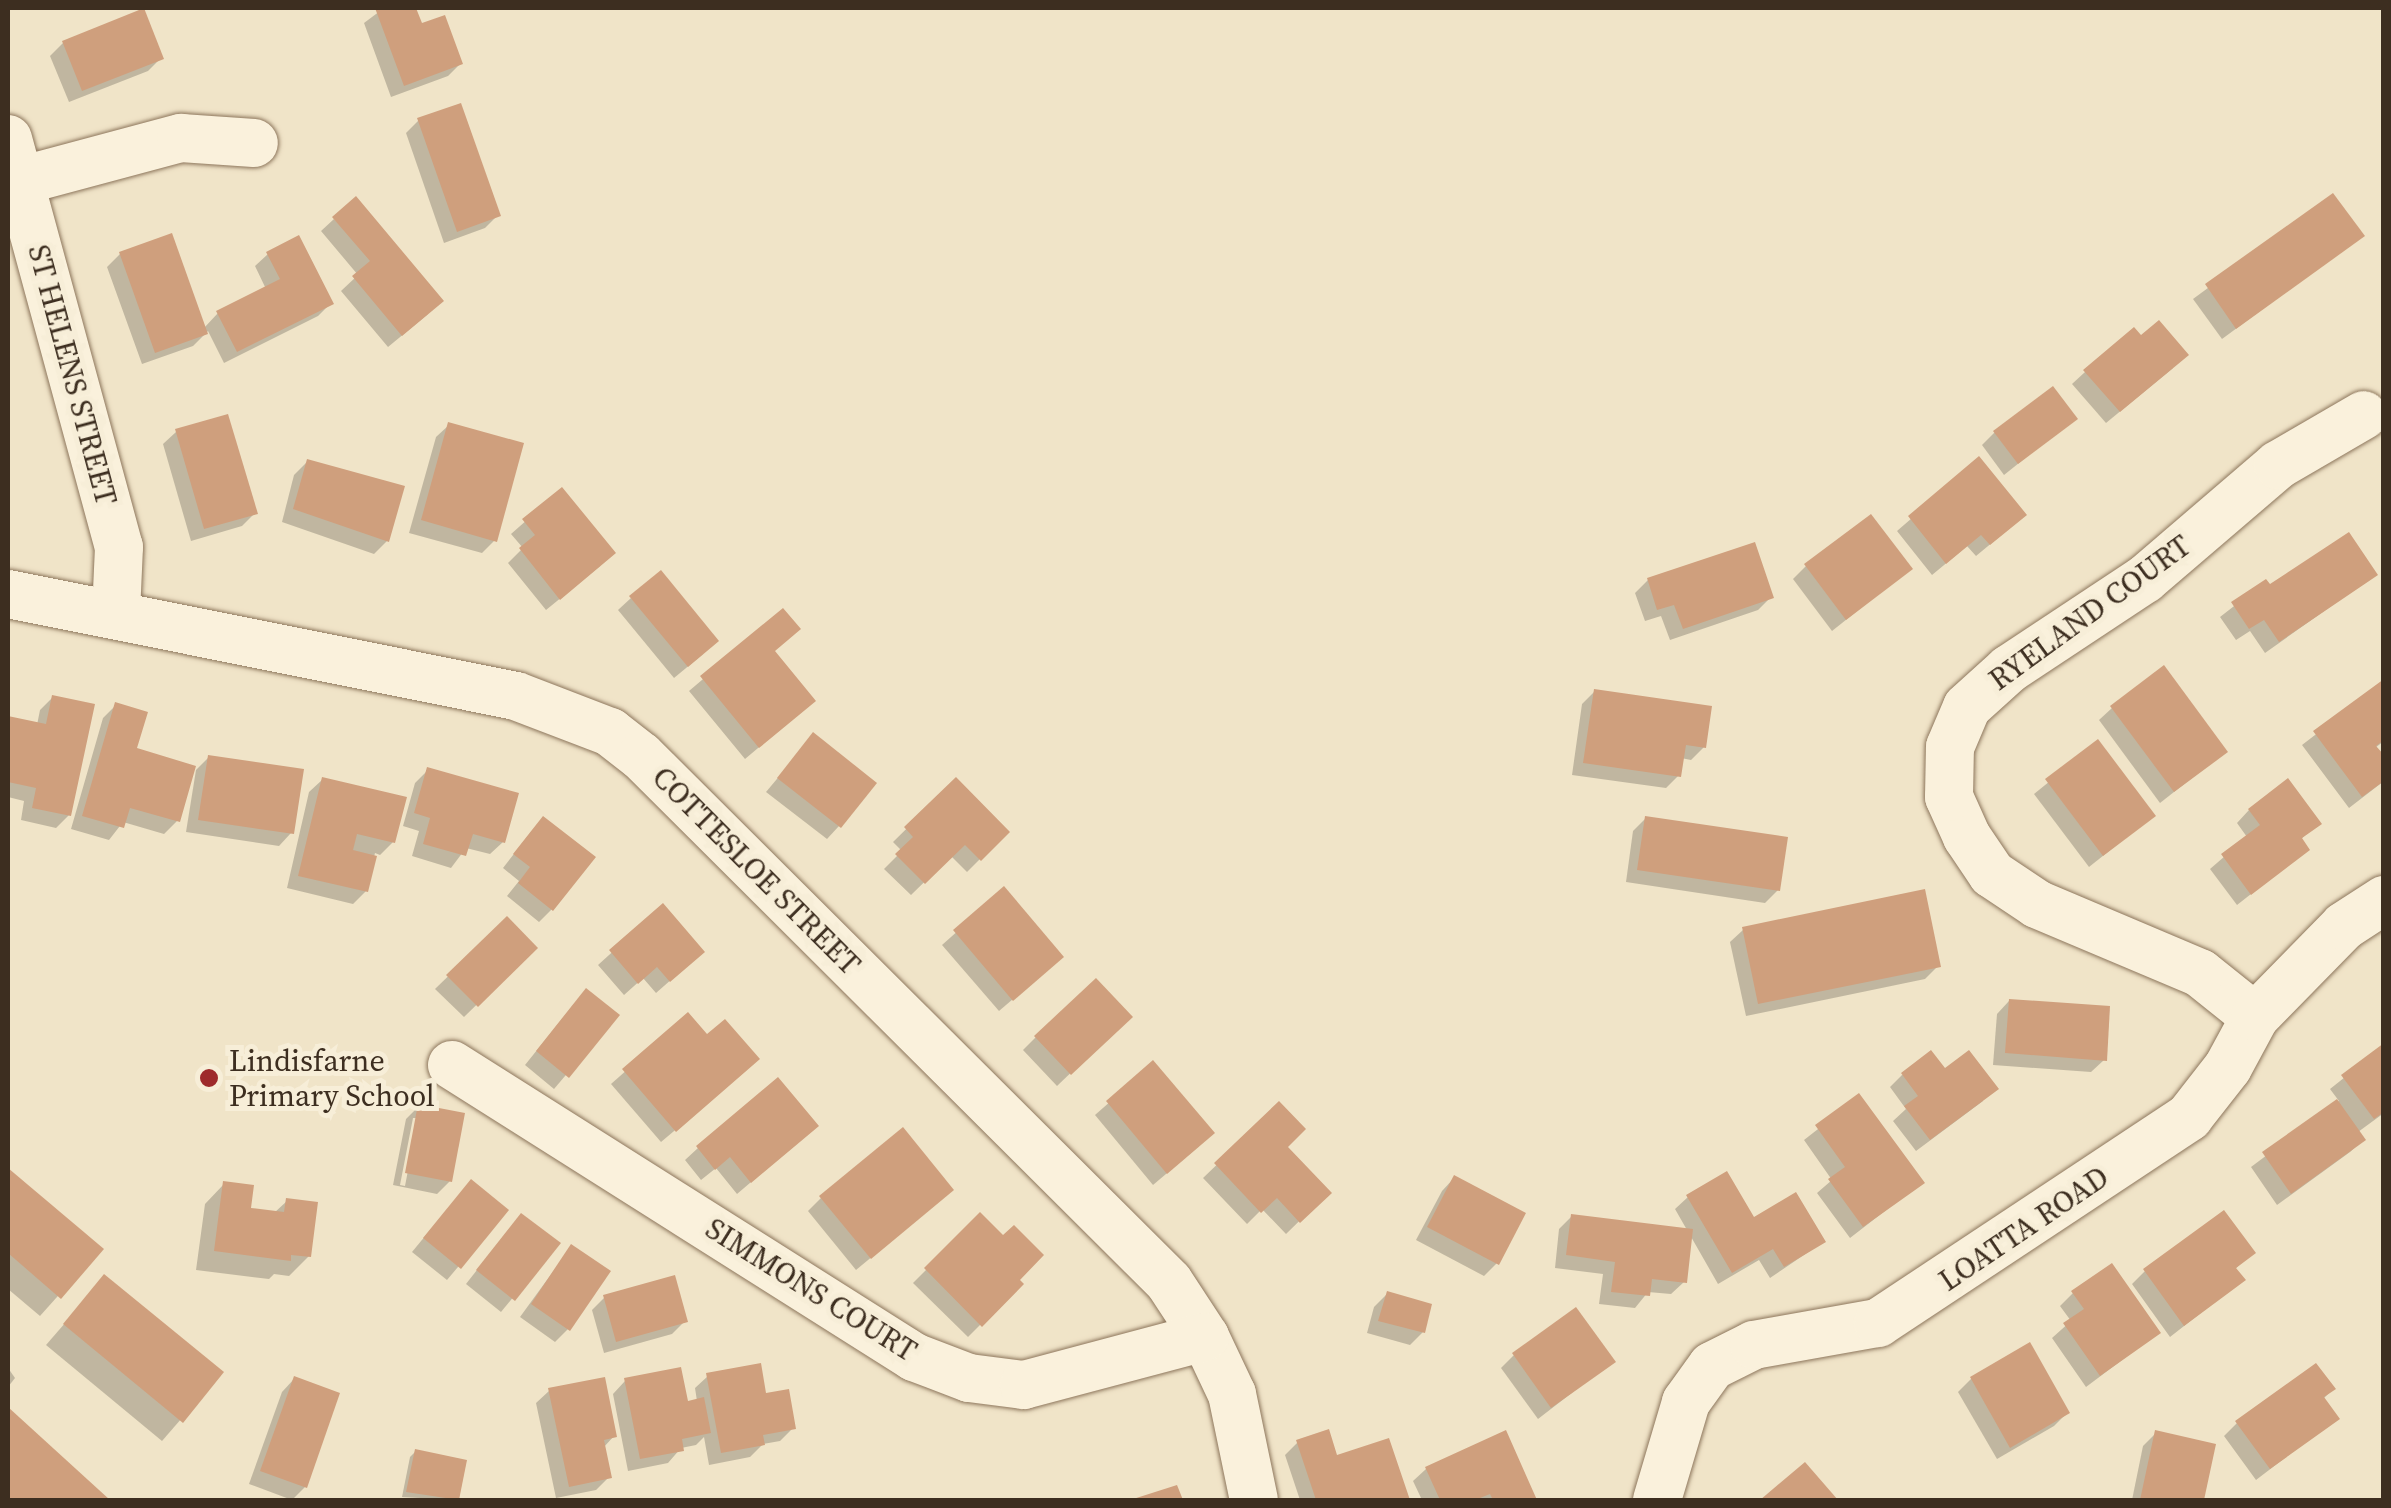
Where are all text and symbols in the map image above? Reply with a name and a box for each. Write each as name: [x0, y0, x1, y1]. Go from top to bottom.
street label: ST HELENS STREET: [20, 241, 124, 509]
street label: RYELAND COURT: [1982, 528, 2198, 698]
street label: COTTESLOE STREET: [644, 759, 868, 983]
place label: Lindisfarne Primary School: [229, 1043, 435, 1114]
marker: Lindisfarne Primary School: [198, 1067, 220, 1089]
street label: LOATTA ROAD: [1932, 1159, 2116, 1299]
street label: SIMMONS COURT: [699, 1211, 923, 1369]

